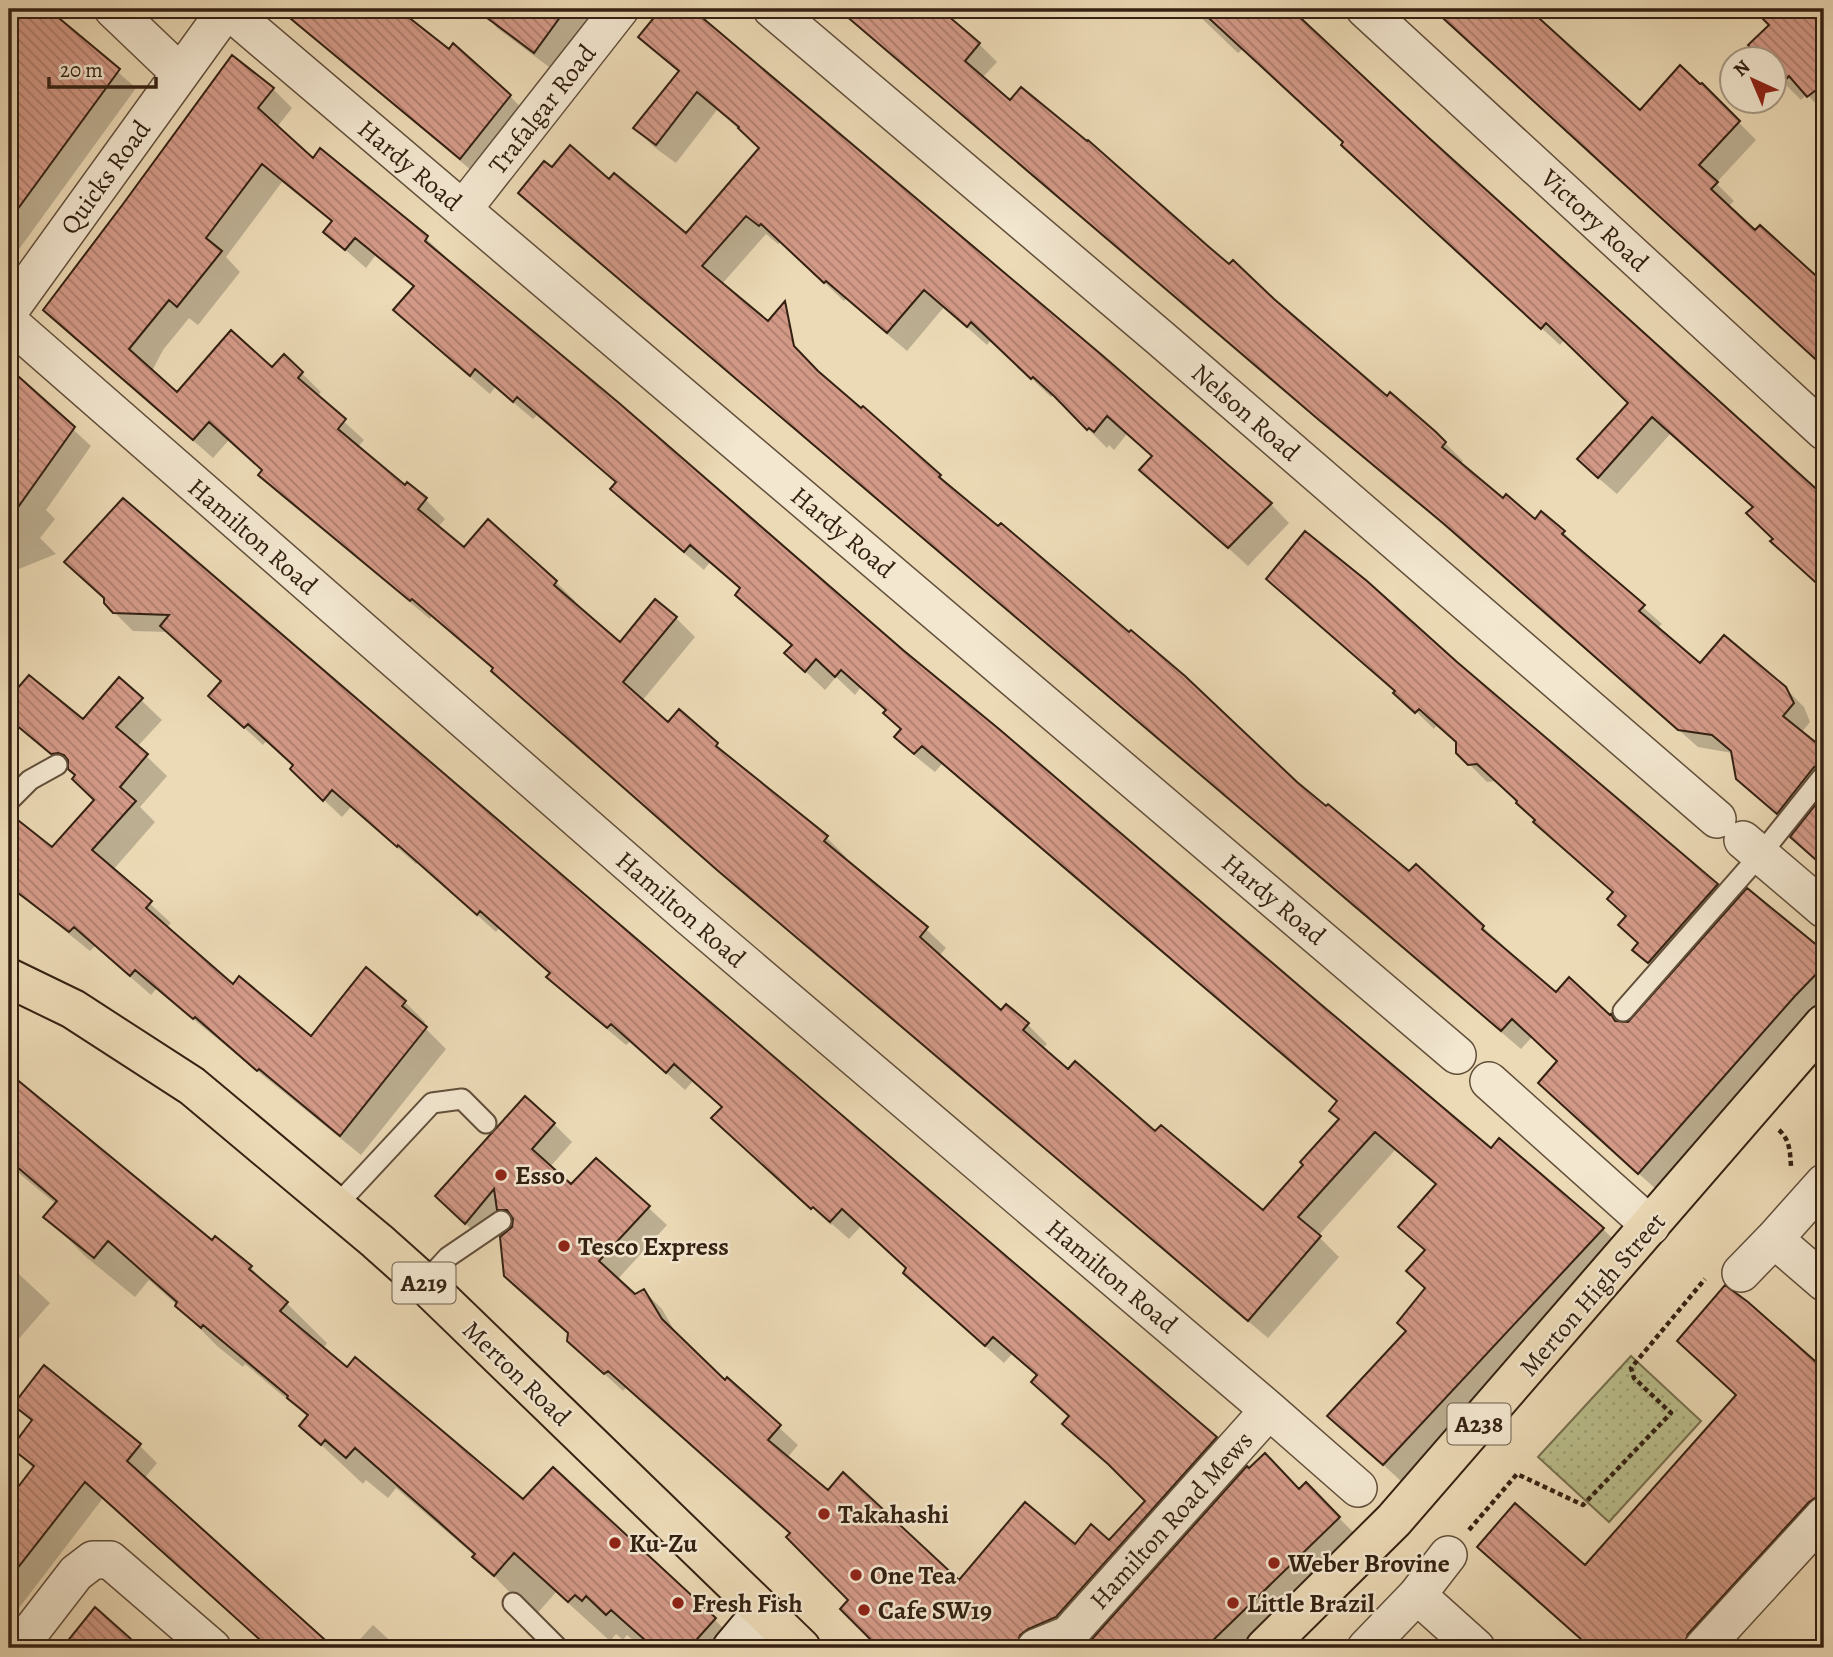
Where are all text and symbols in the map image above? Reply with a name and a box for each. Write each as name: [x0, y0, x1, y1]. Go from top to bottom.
street label: Trafalgar Road: [481, 37, 604, 182]
scale bar: [49, 46, 156, 90]
north arrow: [1717, 46, 1787, 116]
text: N: [1728, 54, 1756, 83]
text: 20 m: [60, 56, 103, 84]
street label: Hardy Road: [350, 112, 469, 219]
street label: Quicks Road: [52, 113, 159, 241]
street label: Victory Road: [1532, 161, 1656, 280]
street label: Nelson Road: [1184, 356, 1307, 469]
street label: Hamilton Road: [180, 470, 325, 603]
street label: Hardy Road: [783, 479, 902, 586]
street label: Hamilton Road: [608, 843, 753, 976]
street label: Hardy Road: [1214, 846, 1333, 953]
place label: Esso: [515, 1158, 565, 1193]
marker: Esso: [493, 1167, 509, 1183]
street label: Merton High Street: [1511, 1205, 1674, 1384]
street label: Hamilton Road: [1039, 1211, 1185, 1342]
place label: Tesco Express: [578, 1229, 729, 1264]
marker: Tesco Express: [556, 1238, 572, 1254]
road number: A219: [392, 1262, 456, 1303]
street label: Merton Road: [455, 1313, 579, 1434]
road number: A238: [1448, 1404, 1510, 1444]
street label: Hamilton Road Mews: [1082, 1424, 1261, 1617]
place label: Takahashi: [838, 1497, 949, 1532]
marker: Takahashi: [816, 1506, 832, 1522]
place label: Ku-Zu: [629, 1526, 698, 1561]
marker: Ku-Zu: [607, 1535, 623, 1551]
place label: Weber Brovine: [1287, 1546, 1450, 1581]
marker: Weber Brovine: [1266, 1555, 1282, 1571]
place label: One Tea: [870, 1558, 957, 1593]
marker: One Tea: [848, 1567, 864, 1583]
place label: Fresh Fish: [692, 1586, 803, 1621]
place label: Little Brazil: [1247, 1586, 1375, 1621]
place label: Cafe SW19: [878, 1593, 992, 1628]
marker: Fresh Fish: [670, 1595, 686, 1611]
marker: Little Brazil: [1225, 1595, 1241, 1611]
marker: Cafe SW19: [856, 1602, 872, 1618]

